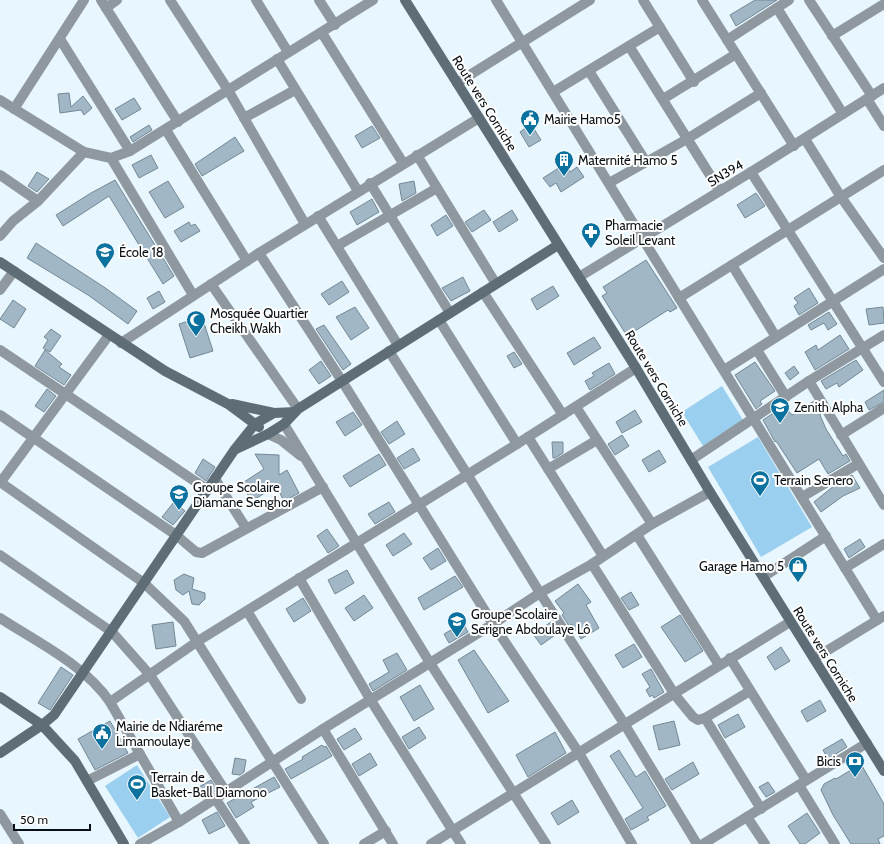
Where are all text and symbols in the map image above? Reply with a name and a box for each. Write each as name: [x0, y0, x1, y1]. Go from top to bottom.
street label: Route vers Corniche: [449, 52, 521, 154]
public building icon: Mairie Hamo5: [519, 108, 541, 136]
place label: Mairie Hamo5: [544, 111, 621, 127]
building icon: Maternité Hamo 5: [553, 149, 575, 177]
place label: Maternité Hamo 5: [578, 152, 677, 168]
street label: SN394: [704, 156, 746, 190]
place label: Pharmacie Soleil Levant: [605, 217, 676, 248]
pharmacy icon: Pharmacie Soleil Levant: [580, 221, 602, 249]
school or university icon: École 18: [94, 241, 116, 269]
place label: École 18: [119, 243, 164, 260]
place label: Mosquée Quartier Cheikh Wakh: [210, 305, 309, 336]
mosque icon: Mosquée Quartier Cheikh Wakh: [185, 309, 207, 337]
street label: Route vers Corniche: [622, 327, 692, 429]
school or university icon: Zenith Alpha: [769, 396, 791, 424]
place label: Zenith Alpha: [794, 399, 864, 415]
sports icon: Terrain Senero: [749, 469, 771, 497]
place label: Terrain Senero: [774, 472, 853, 488]
place label: Groupe Scolaire Diamane Senghor: [193, 479, 293, 510]
school or university icon: Groupe Scolaire Diamane Senghor: [168, 483, 190, 511]
shop icon: Garage Hamo 5: [787, 555, 809, 583]
place label: Garage Hamo 5: [699, 558, 784, 574]
street label: Route vers Corniche: [790, 603, 862, 705]
place label: Groupe Scolaire Serigne Abdoulaye Lô: [471, 606, 590, 637]
school or university icon: Groupe Scolaire Serigne Abdoulaye Lô: [446, 610, 468, 638]
place label: Mairie de Ndiaréme Limamoulaye: [116, 718, 223, 749]
public building icon: Mairie de Ndiaréme Limamoulaye: [91, 722, 113, 750]
bank icon: Bicis: [844, 750, 866, 778]
place label: Bicis: [817, 753, 842, 769]
place label: Terrain de Basket-Ball Diamono: [151, 769, 267, 800]
sports icon: Terrain de Basket-Ball Diamono: [126, 773, 148, 801]
scale bar: [14, 806, 90, 832]
text: 50 m: [20, 812, 48, 827]

